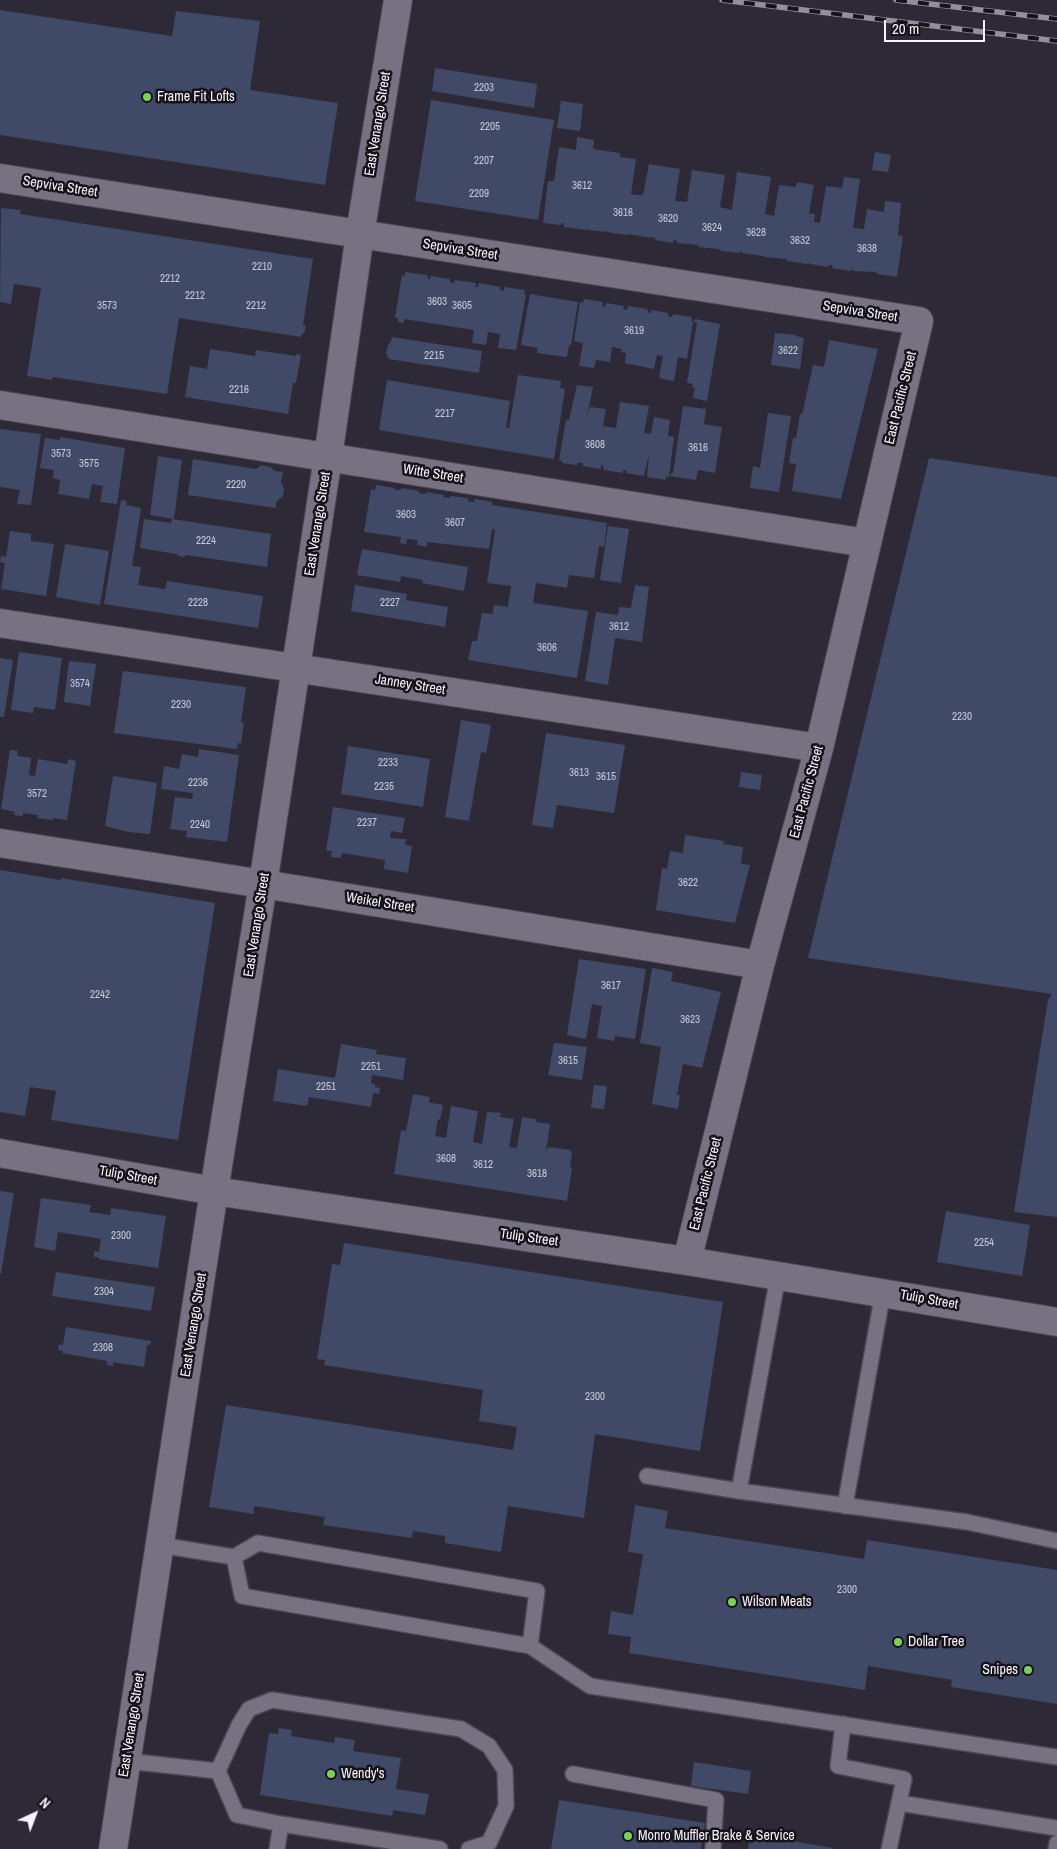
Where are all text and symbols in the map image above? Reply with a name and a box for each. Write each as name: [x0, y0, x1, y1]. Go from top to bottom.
scale bar: [887, 10, 988, 42]
text: 20 m: [892, 18, 919, 39]
street label: East Venango Street: [361, 71, 395, 177]
house number: 2203: [474, 81, 494, 95]
place label: Frame Fit Lofts: [157, 89, 235, 105]
marker: Frame Fit Lofts: [141, 91, 153, 103]
house number: 2205: [480, 120, 500, 134]
house number: 2207: [474, 154, 494, 168]
street label: Sepviva Street: [21, 173, 99, 201]
house number: 3612: [572, 179, 592, 193]
house number: 2209: [469, 187, 489, 201]
house number: 3616: [613, 206, 633, 220]
house number: 3620: [658, 212, 678, 226]
house number: 3624: [702, 221, 722, 235]
house number: 3628: [746, 226, 766, 240]
house number: 3632: [790, 234, 810, 248]
street label: Sepviva Street: [421, 236, 499, 264]
house number: 3638: [857, 242, 877, 256]
house number: 2210: [252, 260, 272, 274]
house number: 2212: [160, 272, 180, 286]
house number: 2212: [185, 289, 205, 303]
house number: 3603: [427, 295, 447, 309]
street label: Sepviva Street: [821, 298, 899, 326]
house number: 3573: [97, 299, 117, 313]
house number: 2212: [246, 299, 266, 313]
house number: 3605: [452, 299, 472, 313]
house number: 3619: [624, 324, 644, 338]
house number: 3622: [778, 344, 798, 358]
house number: 2215: [424, 349, 444, 363]
street label: East Pacific Street: [881, 350, 921, 446]
house number: 2216: [229, 383, 249, 397]
house number: 2217: [435, 407, 455, 421]
house number: 3608: [585, 438, 605, 452]
house number: 3616: [688, 441, 708, 455]
house number: 3573: [51, 447, 71, 461]
house number: 3575: [79, 457, 99, 471]
street label: Witte Street: [402, 461, 464, 487]
street label: East Venango Street: [301, 471, 335, 577]
house number: 2220: [226, 478, 246, 492]
house number: 3603: [396, 508, 416, 522]
house number: 3607: [445, 516, 465, 530]
house number: 2224: [196, 534, 216, 548]
house number: 2228: [188, 596, 208, 610]
house number: 2227: [380, 596, 400, 610]
house number: 3612: [609, 620, 629, 634]
house number: 3606: [537, 641, 557, 655]
street label: Janney Street: [374, 671, 446, 699]
house number: 3574: [70, 677, 90, 691]
house number: 2230: [171, 698, 191, 712]
house number: 2230: [952, 710, 972, 724]
street label: East Pacific Street: [787, 744, 827, 840]
house number: 2233: [378, 756, 398, 770]
house number: 3613: [569, 766, 589, 780]
house number: 3615: [596, 770, 616, 784]
house number: 2236: [188, 776, 208, 790]
house number: 2235: [374, 780, 394, 794]
house number: 3572: [27, 787, 47, 801]
house number: 2237: [357, 816, 377, 830]
house number: 2240: [190, 818, 210, 832]
street label: East Venango Street: [240, 872, 274, 978]
house number: 3622: [678, 876, 698, 890]
street label: Weikel Street: [345, 889, 415, 917]
house number: 3617: [601, 979, 621, 993]
house number: 2242: [90, 988, 110, 1002]
house number: 3623: [680, 1013, 700, 1027]
house number: 3615: [558, 1054, 578, 1068]
house number: 2251: [361, 1060, 381, 1074]
house number: 2251: [316, 1080, 336, 1094]
street label: East Pacific Street: [686, 1136, 726, 1232]
house number: 3608: [436, 1152, 456, 1166]
house number: 3612: [473, 1158, 493, 1172]
street label: Tulip Street: [98, 1163, 158, 1189]
house number: 3618: [527, 1167, 547, 1181]
street label: Tulip Street: [499, 1226, 559, 1250]
house number: 2300: [111, 1229, 131, 1243]
house number: 2254: [974, 1236, 994, 1250]
street label: East Venango Street: [177, 1272, 211, 1378]
house number: 2304: [94, 1285, 114, 1299]
street label: Tulip Street: [899, 1287, 959, 1313]
house number: 2308: [93, 1341, 113, 1355]
house number: 2300: [585, 1390, 605, 1404]
house number: 2300: [837, 1583, 857, 1597]
place label: Wilson Meats: [742, 1594, 812, 1610]
marker: Wilson Meats: [726, 1596, 738, 1608]
place label: Dollar Tree: [908, 1634, 964, 1650]
marker: Dollar Tree: [892, 1636, 904, 1648]
place label: Snipes: [982, 1662, 1018, 1678]
marker: Snipes: [1022, 1664, 1034, 1676]
street label: East Venango Street: [115, 1672, 149, 1778]
place label: Wendy's: [341, 1766, 384, 1782]
marker: Wendy's: [325, 1768, 337, 1780]
north arrow: [10, 1789, 60, 1839]
text: N: [36, 1794, 54, 1812]
place label: Monro Muffler Brake & Service: [638, 1828, 795, 1844]
marker: Monro Muffler Brake & Service: [622, 1830, 634, 1842]

